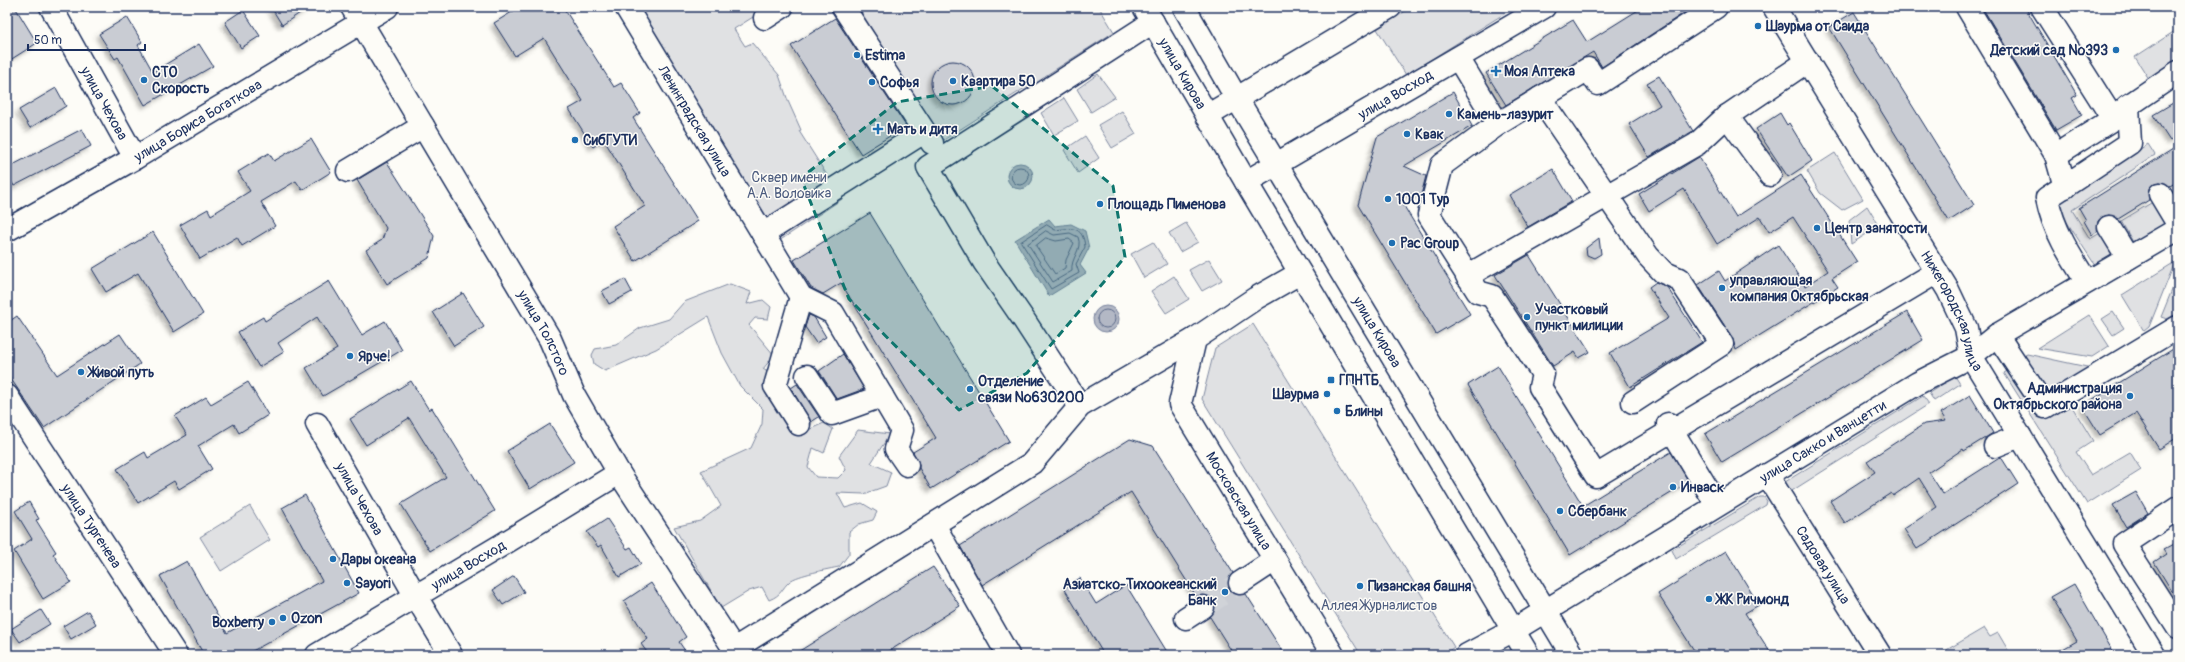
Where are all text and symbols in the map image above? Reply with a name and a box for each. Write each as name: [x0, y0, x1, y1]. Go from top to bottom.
place label: Шаурма от Саида: [1765, 18, 1870, 35]
marker: Шаурма от Саида: [1753, 21, 1763, 31]
scale bar: [28, 26, 145, 52]
text: 50 m: [34, 33, 62, 48]
street label: улица Кирова: [1155, 34, 1210, 112]
place label: Детский сад №393: [1989, 42, 2108, 59]
marker: Детский сад №393: [2111, 45, 2121, 55]
place label: Estima: [865, 47, 906, 64]
marker: Estima: [852, 50, 862, 60]
street label: Ленинградская улица: [654, 61, 735, 180]
street label: улица Чехова: [77, 63, 132, 143]
place label: Моя Аптека: [1504, 63, 1576, 80]
place label: СТО Скорость: [152, 64, 210, 97]
street label: улица Восход: [1354, 66, 1436, 123]
marker: Моя Аптека: [1491, 66, 1501, 76]
place label: Квартира 50: [961, 73, 1036, 90]
place label: Софья: [880, 74, 919, 91]
marker: СТО Скорость: [139, 75, 149, 85]
street label: улица Бориса Богаткова: [130, 76, 265, 166]
marker: Квартира 50: [948, 76, 958, 86]
marker: Софья: [867, 77, 877, 87]
place label: Камень-лазурит: [1457, 106, 1555, 123]
marker: Камень-лазурит: [1444, 109, 1454, 119]
place label: Мать и дитя: [887, 121, 958, 138]
marker: Мать и дитя: [872, 123, 884, 135]
place label: Квак: [1415, 126, 1444, 143]
marker: Квак: [1402, 129, 1412, 139]
place label: СибГУТИ: [583, 132, 638, 149]
marker: СибГУТИ: [570, 135, 580, 145]
park label: Cквер имени А.А. Воловика: [747, 169, 831, 202]
place label: 1001 Тур: [1396, 191, 1450, 208]
marker: 1001 Тур: [1383, 194, 1393, 204]
place label: Площадь Пименова: [1108, 196, 1226, 213]
marker: Площадь Пименова: [1095, 199, 1105, 209]
place label: Центр занятости: [1825, 220, 1928, 237]
marker: Центр занятости: [1812, 223, 1822, 233]
place label: Pac Group: [1400, 235, 1459, 252]
marker: Pac Group: [1387, 238, 1397, 248]
street label: Нижегородская улица: [1917, 247, 1987, 374]
place label: управляющая компания Октябрьская: [1729, 272, 1869, 305]
marker: управляющая компания Октябрьская: [1717, 283, 1727, 293]
street label: улица Толстого: [514, 286, 573, 378]
street label: улица Кирова: [1349, 292, 1405, 370]
place label: Участковый пункт милиции: [1535, 301, 1623, 334]
marker: Участковый пункт милиции: [1522, 312, 1532, 322]
place label: Ярче!: [358, 348, 391, 365]
marker: Ярче!: [345, 351, 355, 361]
place label: Живой путь: [86, 364, 154, 381]
marker: Живой путь: [76, 367, 86, 377]
place label: ГПНТБ: [1339, 372, 1379, 389]
place label: Отделение связи №630200: [977, 373, 1084, 406]
marker: ГПНТБ: [1326, 375, 1336, 385]
place label: Администрация Октябрьского района: [1993, 380, 2122, 413]
marker: Отделение связи №630200: [965, 384, 975, 394]
place label: Шаурма: [1272, 386, 1319, 403]
marker: Шаурма: [1322, 389, 1332, 399]
marker: Администрация Октябрьского района: [2125, 391, 2135, 401]
street label: улица Сакко и Ванцетти: [1756, 396, 1889, 487]
place label: Блины: [1345, 403, 1383, 420]
marker: Блины: [1332, 406, 1342, 416]
street label: Московская улица: [1203, 449, 1275, 553]
street label: улица Чехова: [332, 458, 387, 538]
place label: Инваск: [1681, 479, 1724, 496]
street label: улица Тургенева: [57, 480, 125, 571]
marker: Инваск: [1668, 482, 1678, 492]
place label: Сбербанк: [1568, 503, 1627, 520]
marker: Сбербанк: [1555, 506, 1565, 516]
street label: Садовая улица: [1792, 523, 1854, 607]
street label: улица Восход: [427, 536, 509, 594]
place label: Дары океана: [340, 551, 417, 568]
marker: Дары океана: [328, 554, 338, 564]
place label: Sayori: [355, 575, 391, 592]
place label: Азиатско-Тихоокеанский Банк: [1063, 576, 1217, 609]
marker: Sayori: [342, 578, 352, 588]
place label: Пизанская башня: [1368, 578, 1472, 595]
marker: Пизанская башня: [1355, 581, 1365, 591]
marker: Азиатско-Тихоокеанский Банк: [1220, 587, 1230, 597]
place label: ЖК Ричмонд: [1714, 591, 1789, 608]
marker: ЖК Ричмонд: [1704, 594, 1714, 604]
park label: Аллея Журналистов: [1321, 597, 1437, 614]
place label: Ozon: [291, 610, 323, 627]
marker: Ozon: [278, 613, 288, 623]
place label: Boxberry: [212, 614, 264, 631]
marker: Boxberry: [267, 617, 277, 627]

